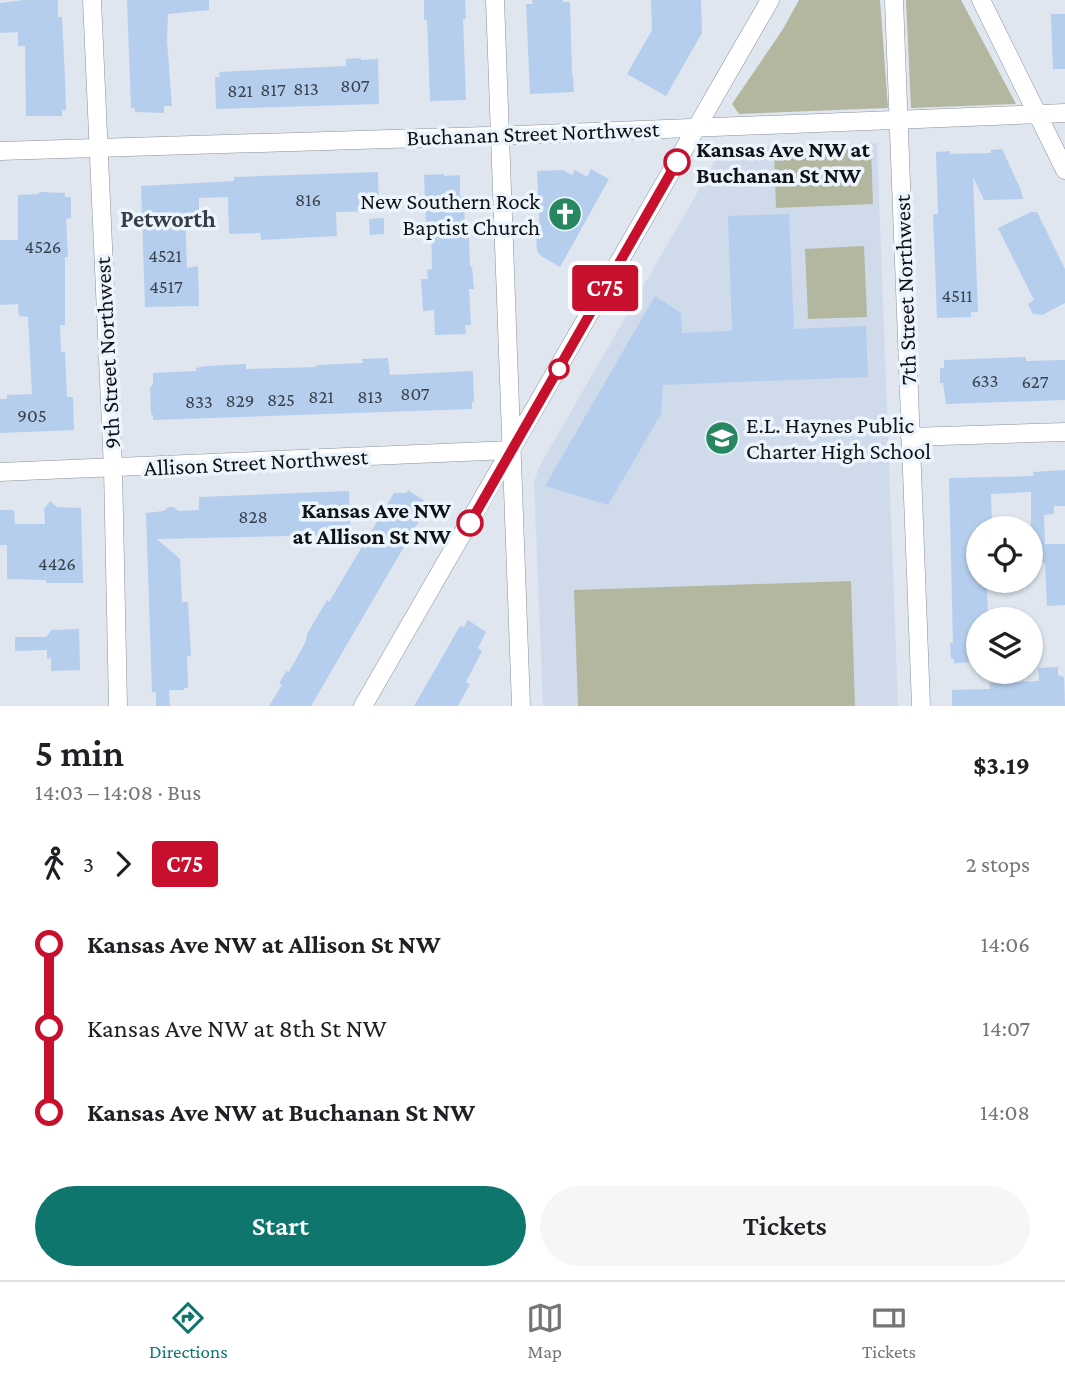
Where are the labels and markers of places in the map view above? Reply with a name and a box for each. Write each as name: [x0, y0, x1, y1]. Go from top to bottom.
place label: Kansas Ave NW at Buchanan St NW: [696, 136, 871, 188]
marker: Kansas Ave NW at Buchanan St NW: [664, 149, 690, 175]
place label: New Southern Rock Baptist Church: [360, 188, 540, 240]
church icon: New Southern Rock Baptist Church: [546, 195, 584, 233]
unlabelled marker: [549, 359, 569, 379]
place label: E.L. Haynes Public Charter High School: [746, 412, 931, 464]
school or university icon: E.L. Haynes Public Charter High School: [703, 419, 741, 457]
place label: Kansas Ave NW at Allison St NW: [293, 497, 451, 549]
marker: Kansas Ave NW at Allison St NW: [457, 510, 483, 536]

